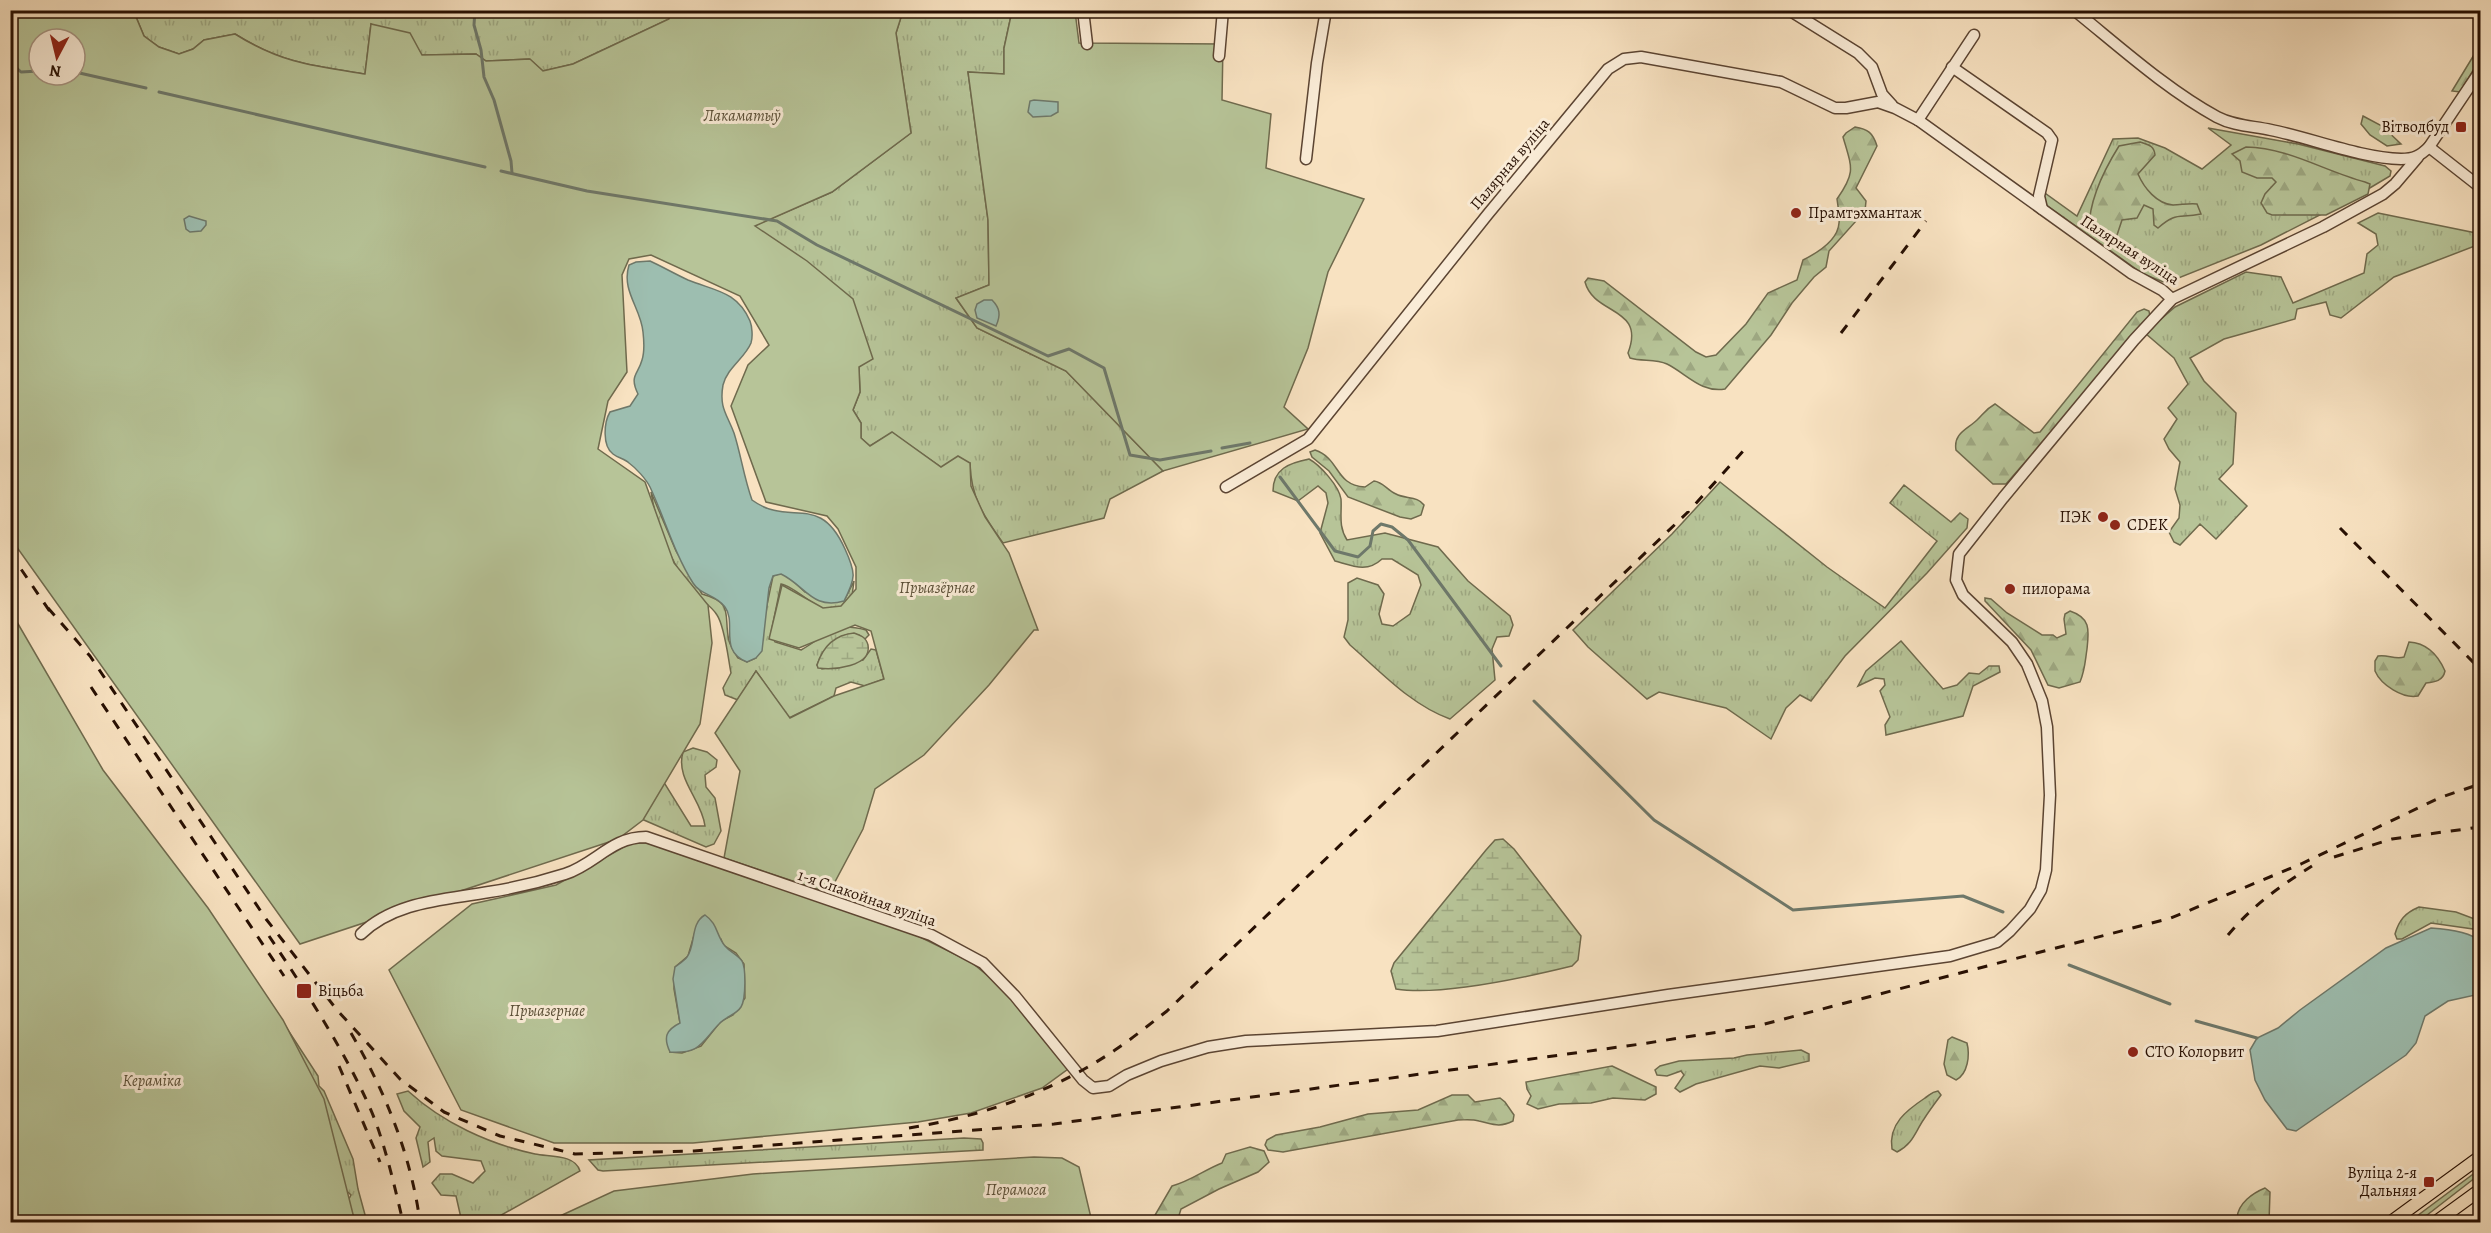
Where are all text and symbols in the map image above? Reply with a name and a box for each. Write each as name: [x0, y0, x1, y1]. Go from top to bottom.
north arrow: [27, 27, 87, 87]
text: N: [48, 59, 62, 83]
park label: Лакаматыў: [702, 105, 781, 127]
street label: Палярная вуліца: [1465, 113, 1555, 215]
place label: Вітводбуд: [2381, 116, 2449, 138]
marker: Вітводбуд: [2454, 120, 2468, 134]
place label: Прамтэхмантаж: [1808, 202, 1922, 224]
marker: Прамтэхмантаж: [1789, 206, 1803, 220]
street label: Палярная вуліца: [2076, 210, 2184, 291]
place label: ПЭК: [2060, 506, 2092, 528]
marker: ПЭК: [2096, 510, 2110, 524]
place label: CDEK: [2127, 514, 2168, 536]
marker: CDEK: [2108, 518, 2122, 532]
park label: Прыазёрнае: [899, 577, 975, 599]
place label: пилорама: [2022, 578, 2091, 600]
marker: пилорама: [2003, 582, 2017, 596]
street label: 1-я Спакойная вуліца: [795, 864, 940, 932]
place label: Віцьба: [318, 980, 364, 1002]
marker: Віцьба: [295, 982, 313, 1000]
park label: Прыазернае: [509, 1000, 585, 1022]
place label: СТО Колорвит: [2145, 1041, 2244, 1063]
marker: СТО Колорвит: [2126, 1045, 2140, 1059]
park label: Кераміка: [123, 1070, 181, 1092]
place label: Вуліца 2-я Дальняя: [2347, 1162, 2417, 1202]
marker: Вуліца 2-я Дальняя: [2422, 1175, 2436, 1189]
park label: Перамога: [986, 1179, 1046, 1201]

